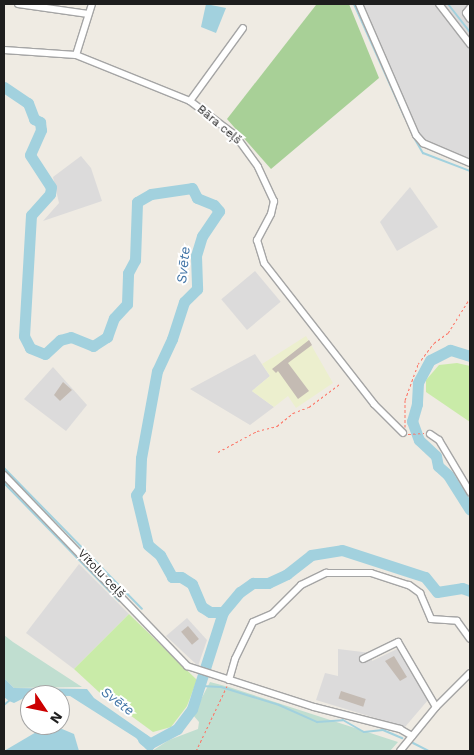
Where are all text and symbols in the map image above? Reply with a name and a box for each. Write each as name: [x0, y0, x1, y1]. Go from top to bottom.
street label: Bāra ceļš: [194, 102, 244, 148]
water label: Svēte: [173, 246, 193, 284]
street label: Vītolu ceļš: [74, 547, 128, 601]
water label: Svēte: [98, 683, 138, 719]
north arrow: [20, 685, 70, 735]
text: N: [47, 709, 66, 727]

